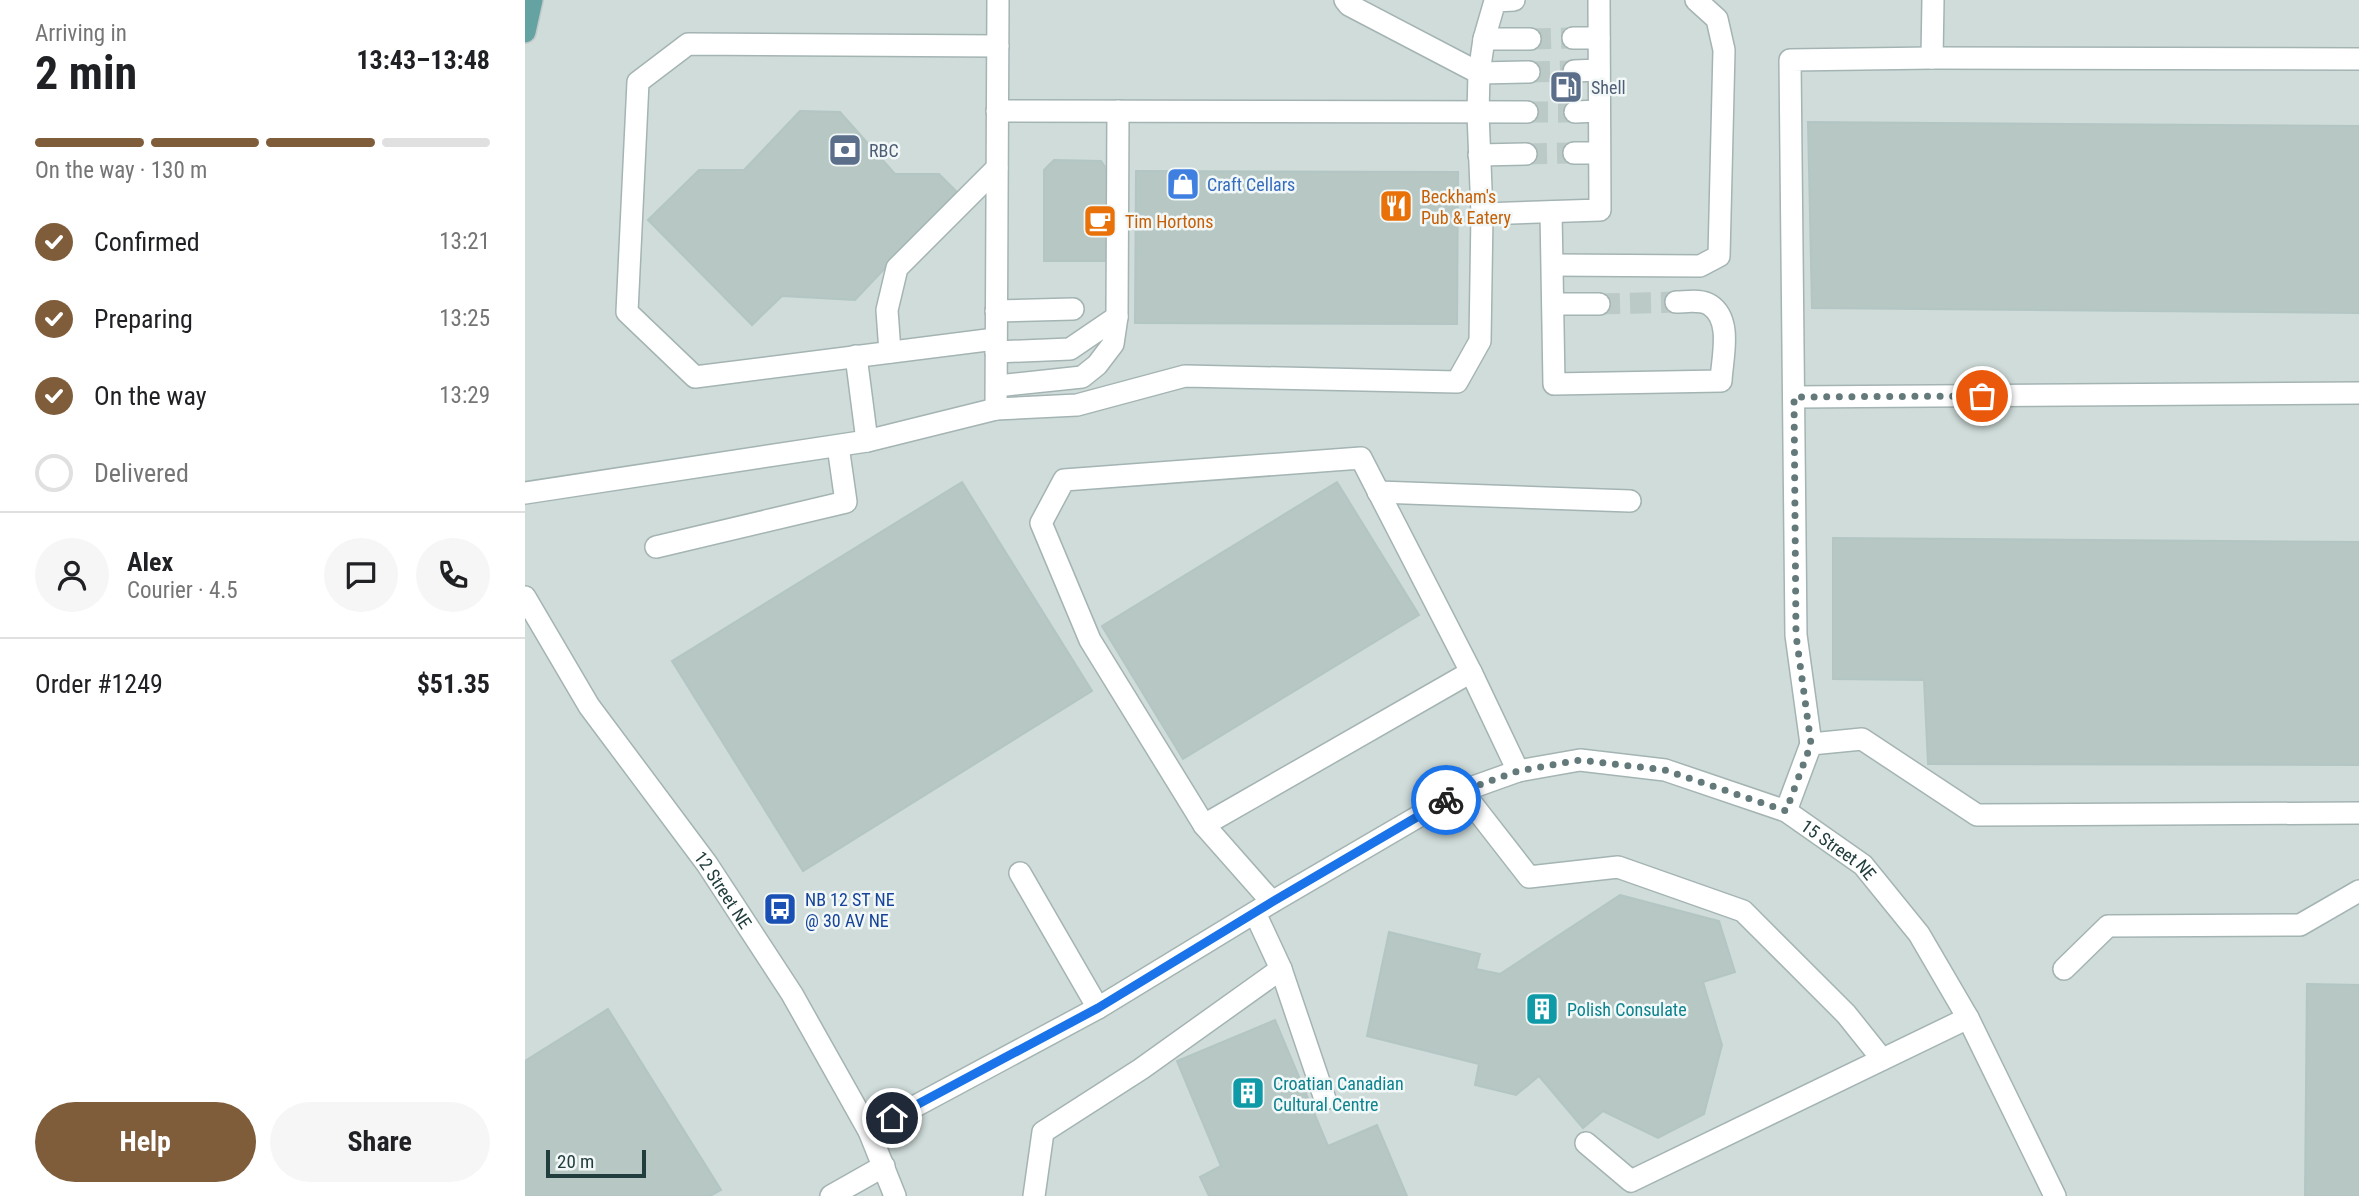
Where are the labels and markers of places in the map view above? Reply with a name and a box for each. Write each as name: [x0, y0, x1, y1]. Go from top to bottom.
fuel station icon: Shell: [1547, 68, 1585, 106]
place label: Shell: [1591, 77, 1626, 98]
bank icon: RBC: [826, 131, 864, 169]
place label: RBC: [869, 140, 899, 161]
shop icon: Craft Cellars: [1164, 165, 1202, 203]
place label: Craft Cellars: [1207, 174, 1295, 195]
place label: Beckham's Pub & Eatery: [1421, 186, 1512, 228]
restaurant icon: Beckham's Pub & Eatery: [1377, 187, 1415, 225]
cafe icon: Tim Hortons: [1081, 202, 1119, 240]
place label: Tim Hortons: [1125, 211, 1213, 232]
pin: [1952, 366, 2012, 426]
place label: NB 12 ST NE @ 30 AV NE: [805, 889, 895, 931]
bus stop icon: NB 12 ST NE @ 30 AV NE: [761, 890, 799, 928]
building icon: Polish Consulate: [1523, 990, 1561, 1028]
place label: Polish Consulate: [1567, 999, 1687, 1020]
place label: Croatian Canadian Cultural Centre: [1273, 1073, 1404, 1115]
building icon: Croatian Canadian Cultural Centre: [1229, 1074, 1267, 1112]
pin: [862, 1088, 922, 1148]

